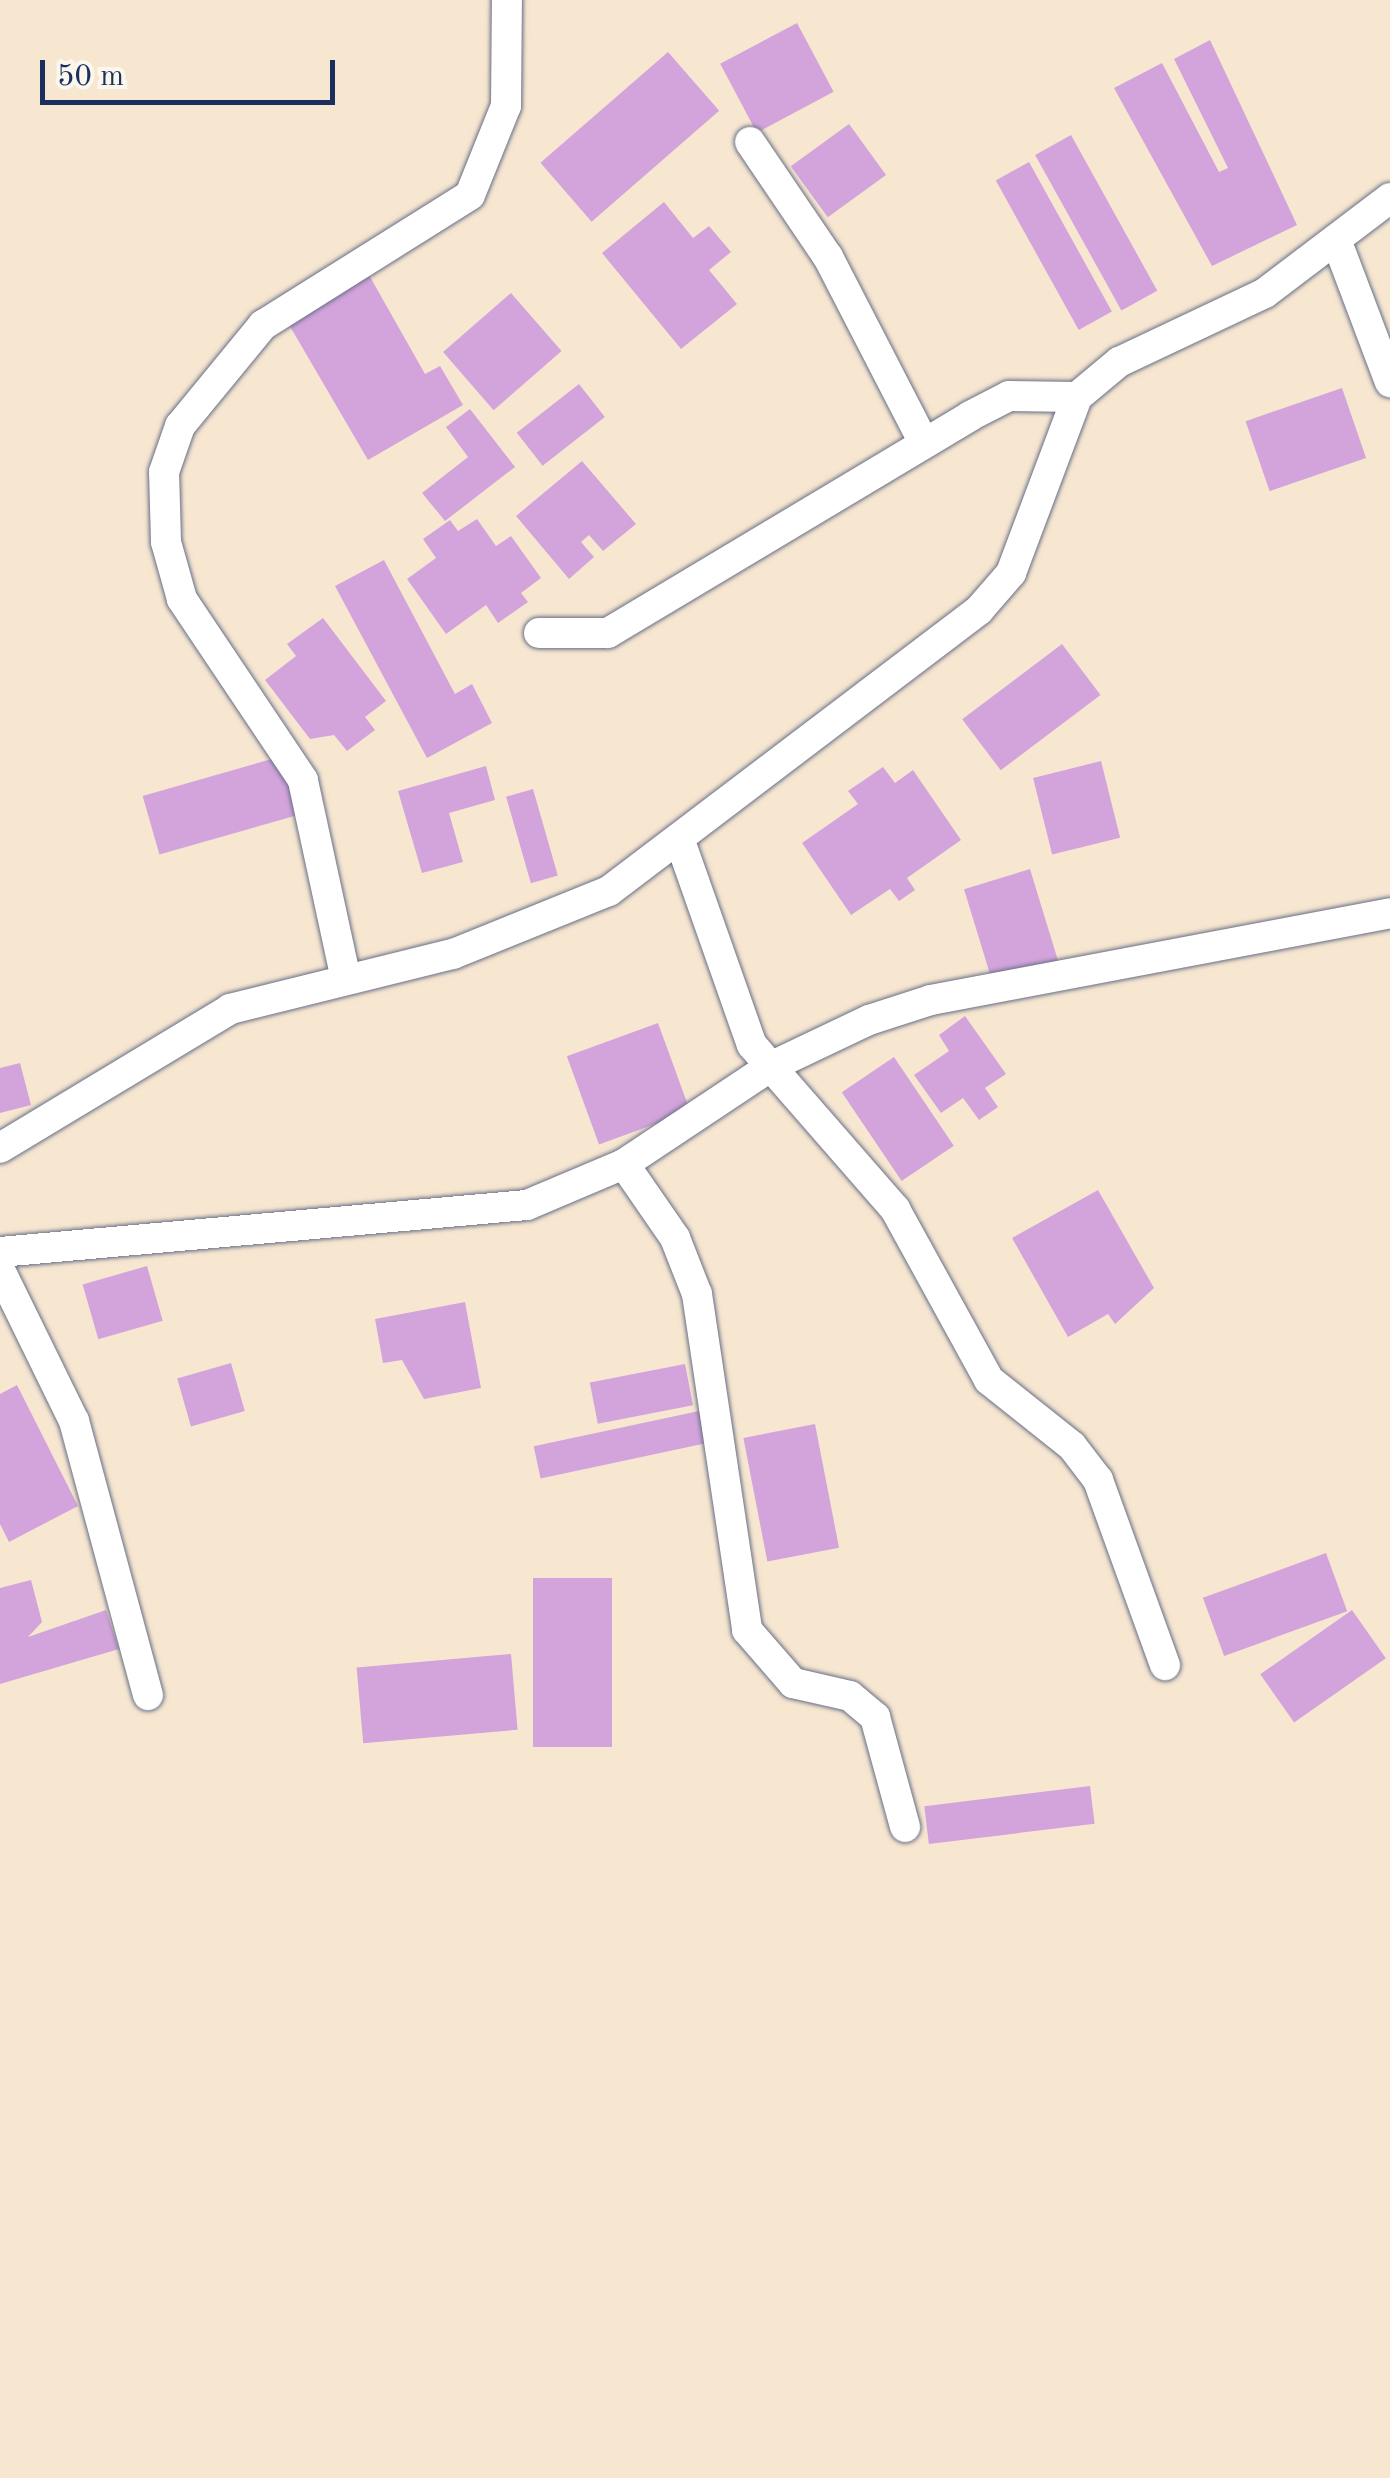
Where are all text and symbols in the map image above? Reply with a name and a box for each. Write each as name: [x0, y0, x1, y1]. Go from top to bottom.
scale bar: [45, 40, 340, 102]
text: 50 m: [57, 62, 124, 92]

